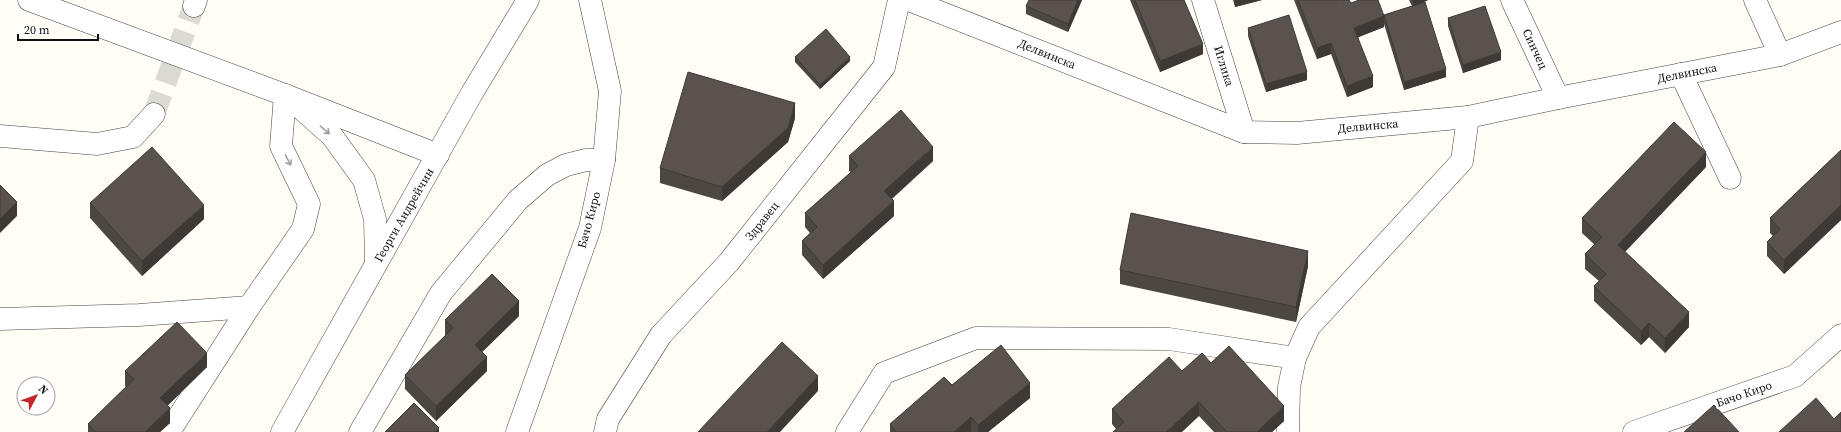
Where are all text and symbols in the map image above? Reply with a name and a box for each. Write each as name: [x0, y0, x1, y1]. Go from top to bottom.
scale bar: [18, 16, 98, 42]
text: 20 m: [24, 22, 50, 38]
street label: Синчец: [1519, 26, 1552, 72]
street label: Делвинска: [1016, 35, 1079, 73]
street label: Иглика: [1210, 44, 1238, 89]
street label: Делвинска: [1656, 59, 1719, 87]
street label: Делвинска: [1337, 115, 1400, 137]
one-way arrow: [319, 125, 330, 134]
one-way arrow: [285, 153, 292, 165]
street label: Георги Андрейчин: [370, 165, 438, 265]
street label: Бачо Киро: [574, 189, 604, 250]
street label: Здравец: [741, 198, 783, 244]
north arrow: [16, 376, 56, 416]
street label: Бачо Киро: [1714, 377, 1774, 411]
text: N: [35, 382, 51, 398]

